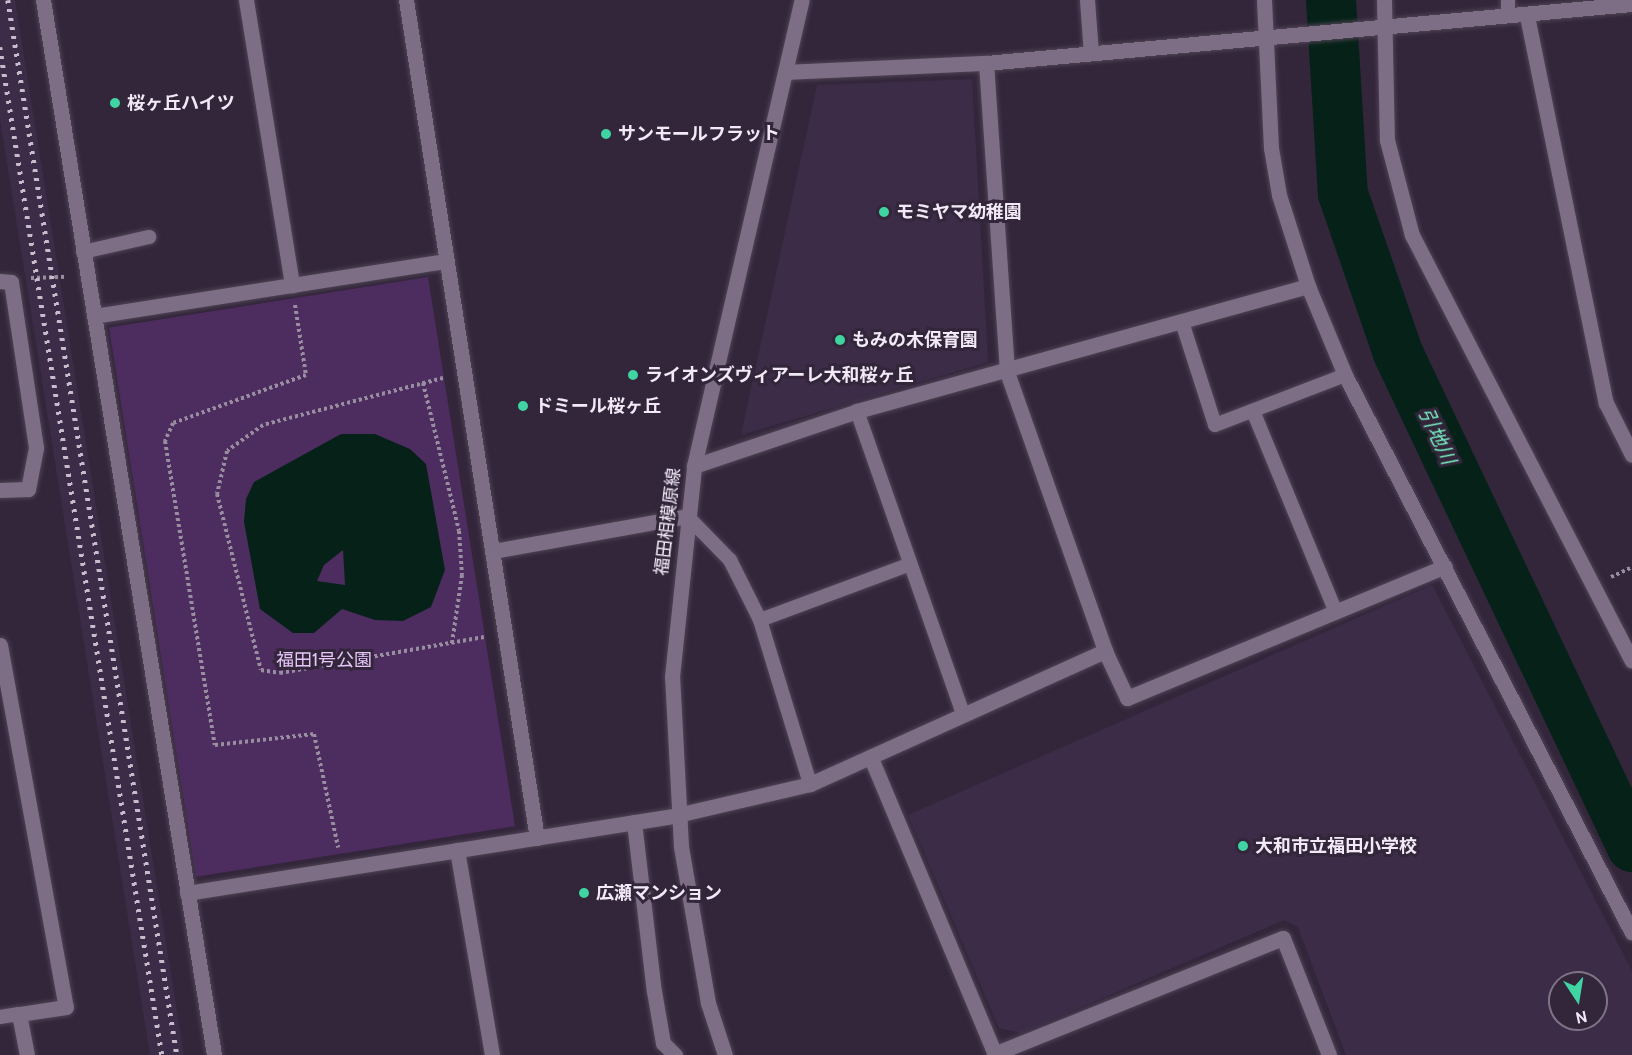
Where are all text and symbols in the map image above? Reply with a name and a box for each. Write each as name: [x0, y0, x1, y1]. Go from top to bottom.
place label: 桜ヶ丘ハイツ: [127, 92, 235, 114]
marker: 桜ヶ丘ハイツ: [108, 96, 122, 110]
place label: サンモールフラット: [618, 123, 780, 145]
marker: サンモールフラット: [599, 127, 613, 141]
place label: モミヤマ幼稚園: [896, 201, 1022, 223]
marker: モミヤマ幼稚園: [877, 205, 891, 219]
place label: もみの木保育園: [852, 329, 978, 351]
marker: もみの木保育園: [833, 333, 847, 347]
place label: ライオンズヴィアーレ大和桜ヶ丘: [645, 364, 914, 386]
marker: ライオンズヴィアーレ大和桜ヶ丘: [626, 368, 640, 382]
place label: ドミール桜ヶ丘: [535, 395, 661, 417]
marker: ドミール桜ヶ丘: [516, 399, 530, 413]
water label: 引地川: [1413, 404, 1461, 468]
street label: 福田相模原線: [651, 467, 685, 577]
park label: 福田1号公園: [276, 649, 372, 671]
place label: 大和市立福田小学校: [1255, 835, 1417, 857]
marker: 大和市立福田小学校: [1236, 839, 1250, 853]
place label: 広瀬マンション: [596, 882, 722, 904]
marker: 広瀬マンション: [577, 886, 591, 900]
north arrow: [1548, 971, 1608, 1031]
text: N: [1574, 1007, 1589, 1028]

